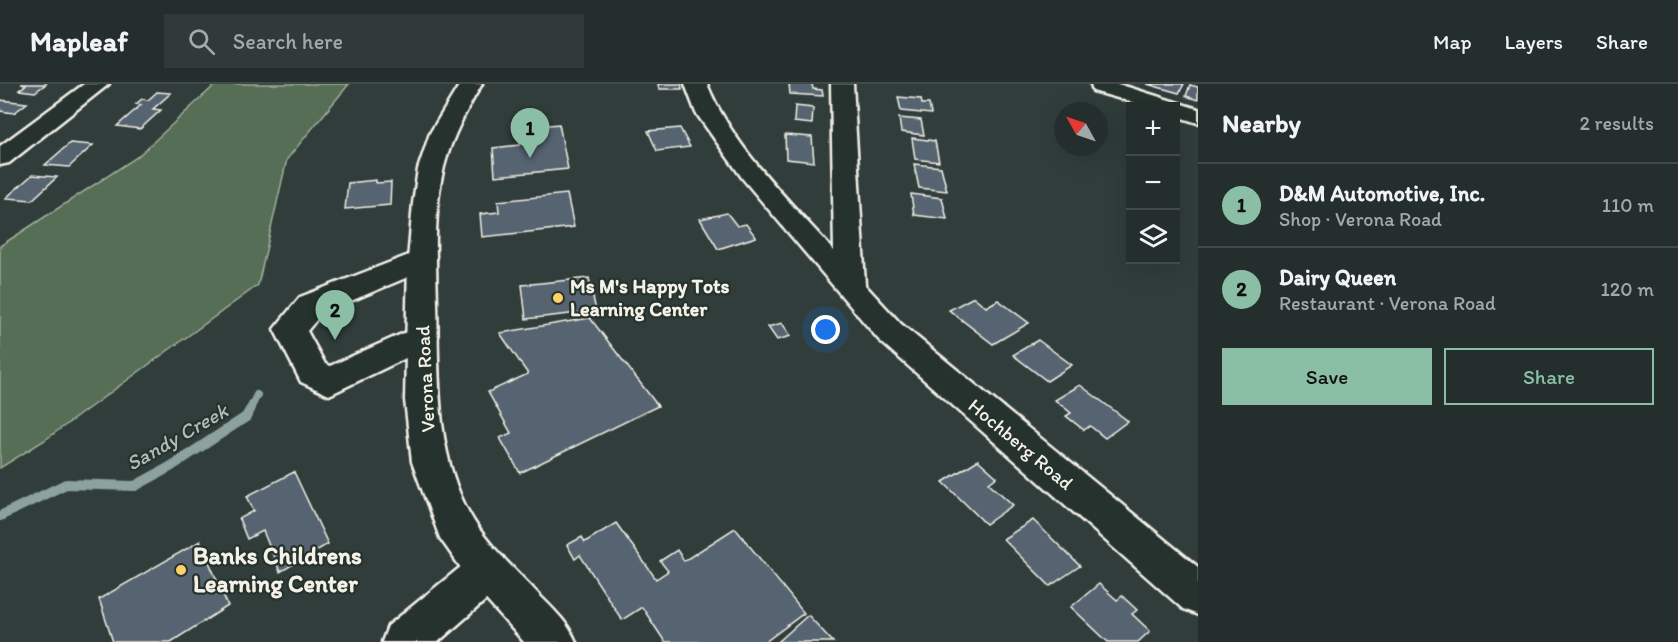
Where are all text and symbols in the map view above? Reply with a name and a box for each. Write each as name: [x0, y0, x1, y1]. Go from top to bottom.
search box: [164, 14, 584, 68]
text: Mapleaf: [30, 24, 128, 58]
icon: search: [185, 25, 218, 58]
text: Search here: [233, 28, 343, 55]
text: Map: [1433, 29, 1472, 54]
text: Layers: [1505, 29, 1563, 54]
text: Share: [1596, 29, 1648, 54]
north arrow: [1054, 102, 1108, 156]
map controls: [1126, 102, 1180, 264]
button: +: [1126, 102, 1180, 156]
text: Nearby: [1222, 107, 1301, 139]
pin: 1: [510, 109, 550, 158]
text: 2 results: [1580, 111, 1654, 135]
button: −: [1126, 156, 1180, 210]
text: D&M Automotive, Inc.: [1279, 180, 1485, 207]
text: 1: [1237, 193, 1246, 217]
text: 110 m: [1602, 193, 1654, 217]
text: Shop · Verona Road: [1279, 207, 1442, 231]
button: layers: [1126, 210, 1180, 264]
text: Dairy Queen: [1279, 264, 1396, 291]
place label: Ms M's Happy Tots Learning Center: [570, 274, 730, 322]
text: 2: [1236, 277, 1247, 301]
text: 120 m: [1601, 277, 1654, 301]
pin: 2: [316, 290, 354, 340]
marker: Ms M's Happy Tots Learning Center: [551, 291, 565, 305]
text: Restaurant · Verona Road: [1279, 291, 1496, 315]
your location: [811, 315, 840, 344]
street label: Verona Road: [410, 325, 440, 433]
button: Save: [1222, 348, 1432, 405]
button: Share: [1444, 348, 1654, 405]
street label: Hochberg Road: [964, 393, 1079, 495]
water label: Sandy Creek: [122, 397, 233, 476]
place label: Banks Childrens Learning Center: [193, 541, 362, 599]
marker: Banks Childrens Learning Center: [174, 563, 188, 577]

